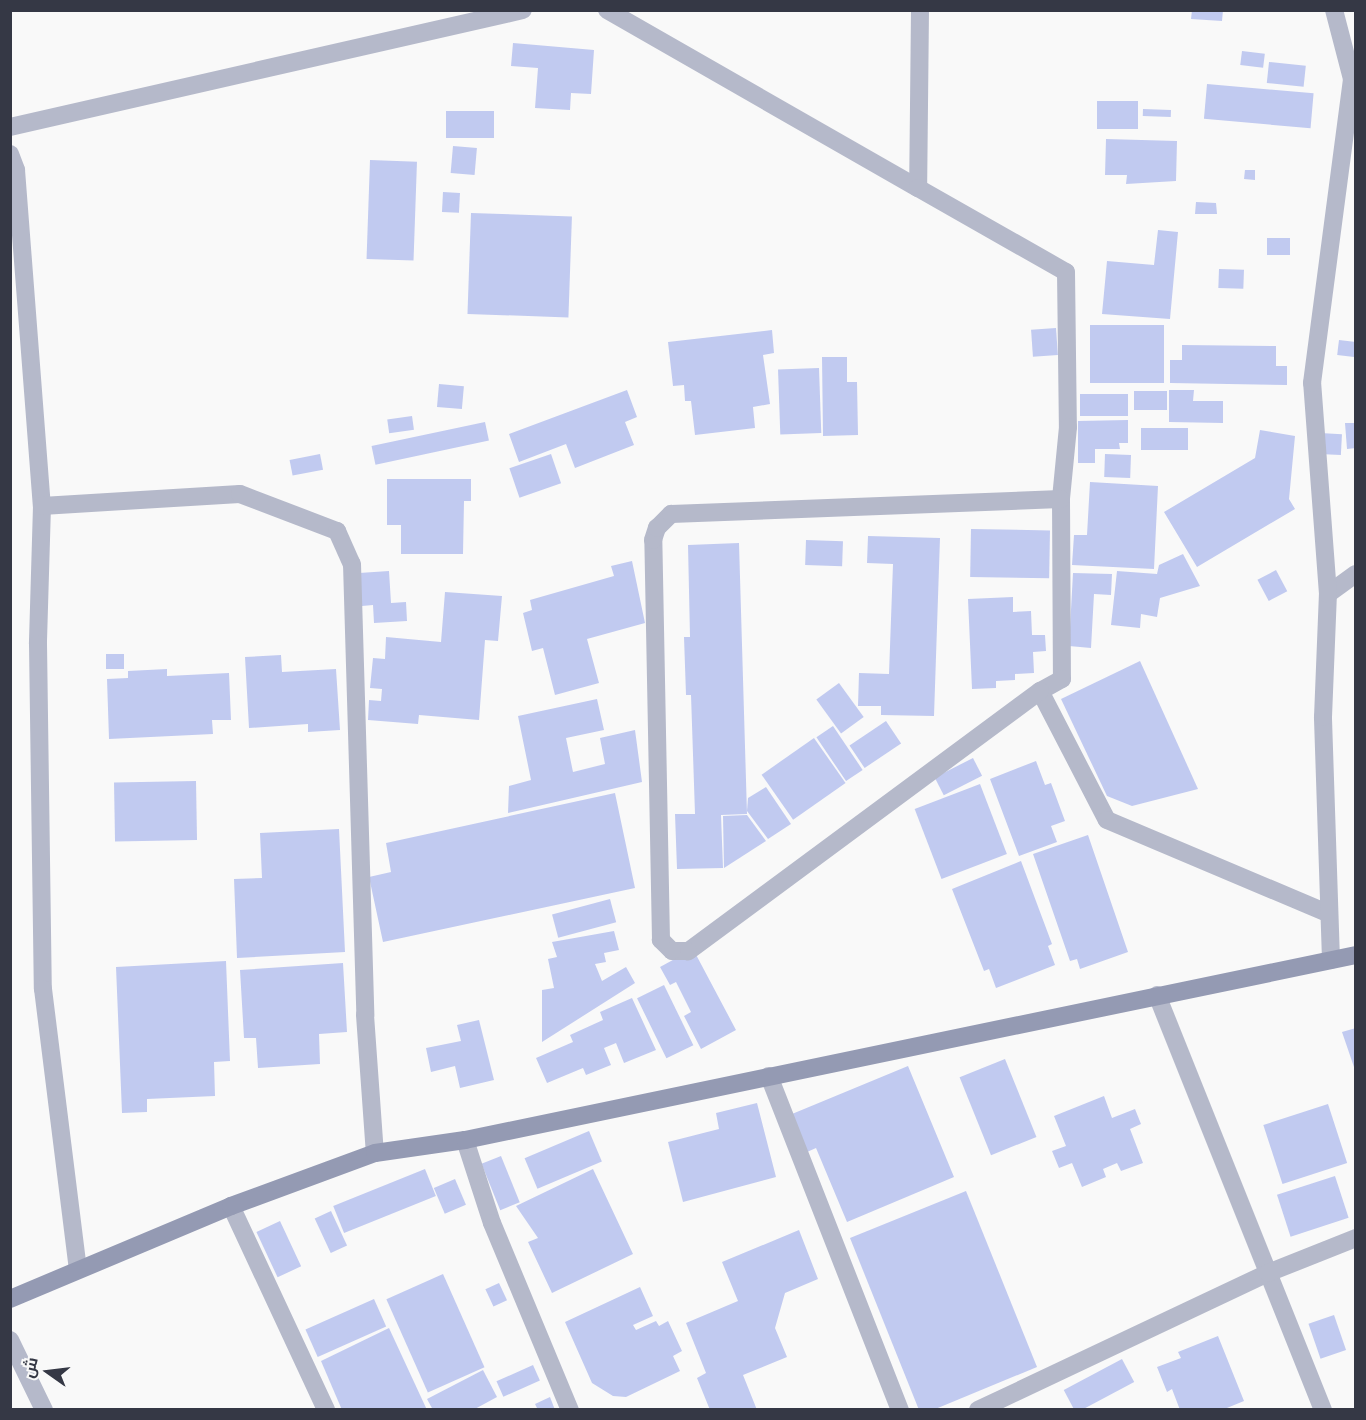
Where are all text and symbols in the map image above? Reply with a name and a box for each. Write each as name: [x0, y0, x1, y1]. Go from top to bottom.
north arrow: [18, 1342, 78, 1402]
text: ش: [18, 1355, 42, 1380]

